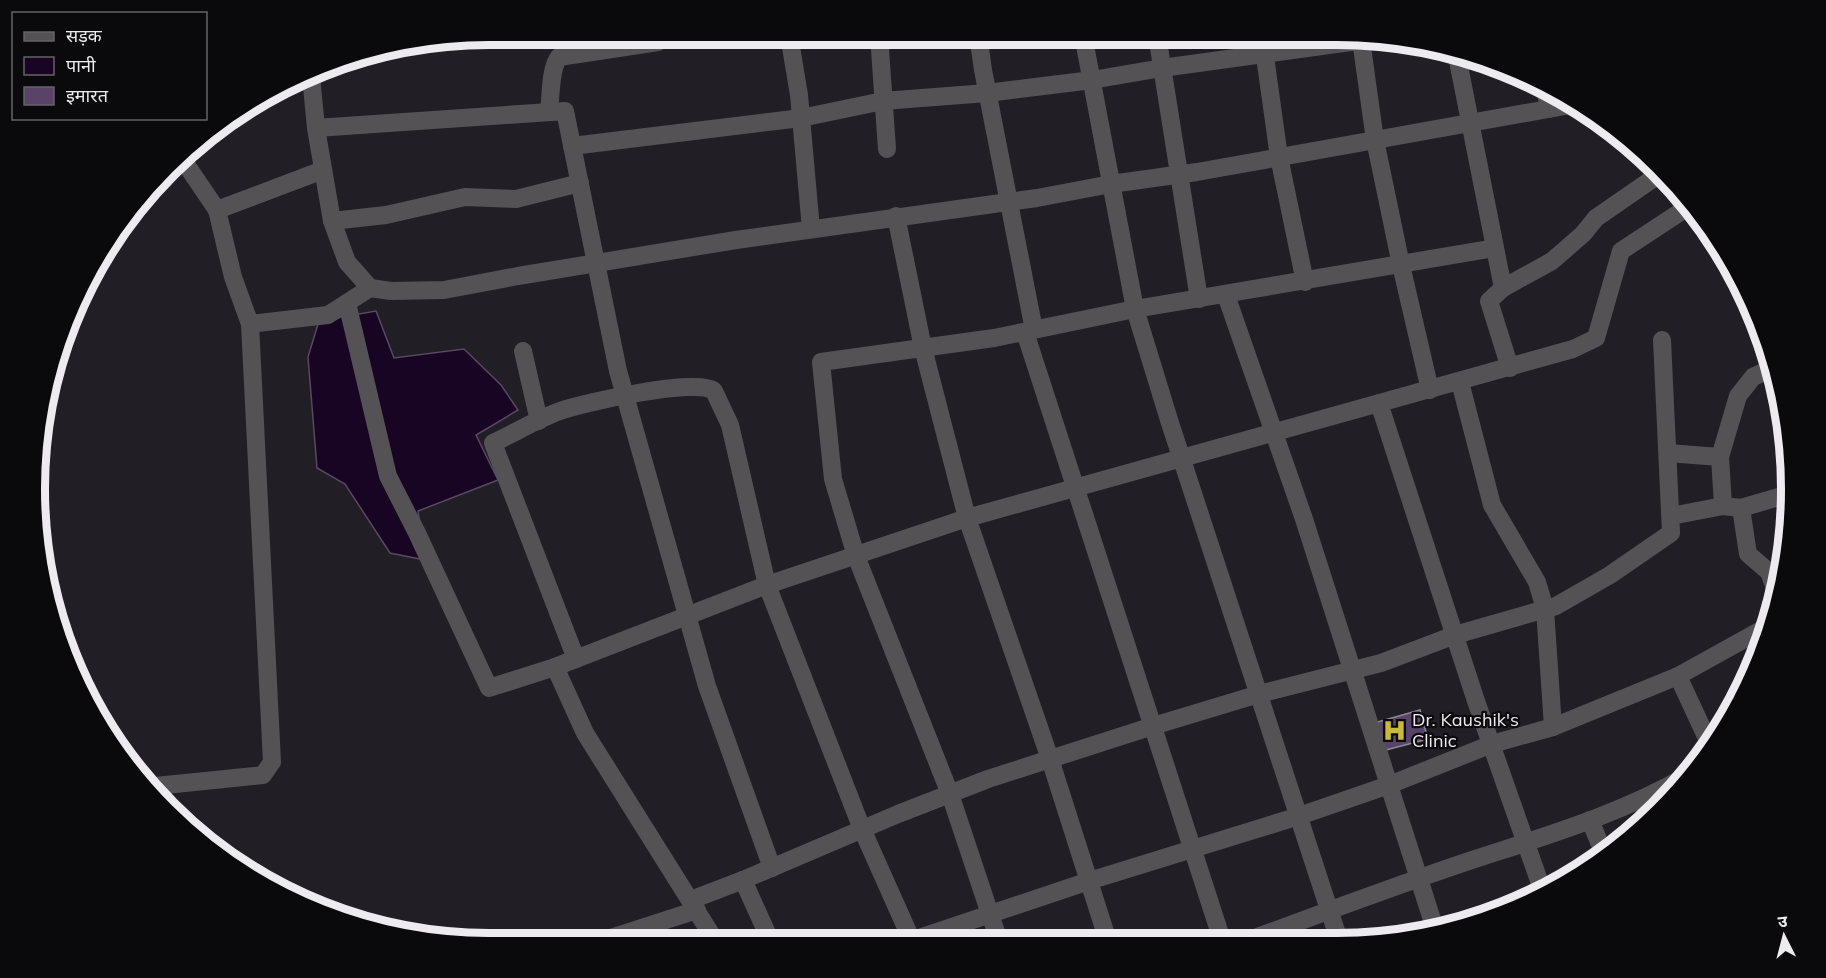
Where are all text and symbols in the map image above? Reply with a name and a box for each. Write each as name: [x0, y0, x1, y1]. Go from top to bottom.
legend: [12, 12, 207, 120]
text: सड़क: [66, 24, 103, 47]
text: पानी: [66, 54, 96, 77]
text: इमारत: [66, 84, 109, 107]
place label: Dr. Kaushik's Clinic: [1412, 708, 1519, 752]
hospital icon: Dr. Kaushik's Clinic: [1381, 717, 1407, 743]
north arrow: [1754, 906, 1814, 966]
text: उ: [1777, 911, 1789, 932]

